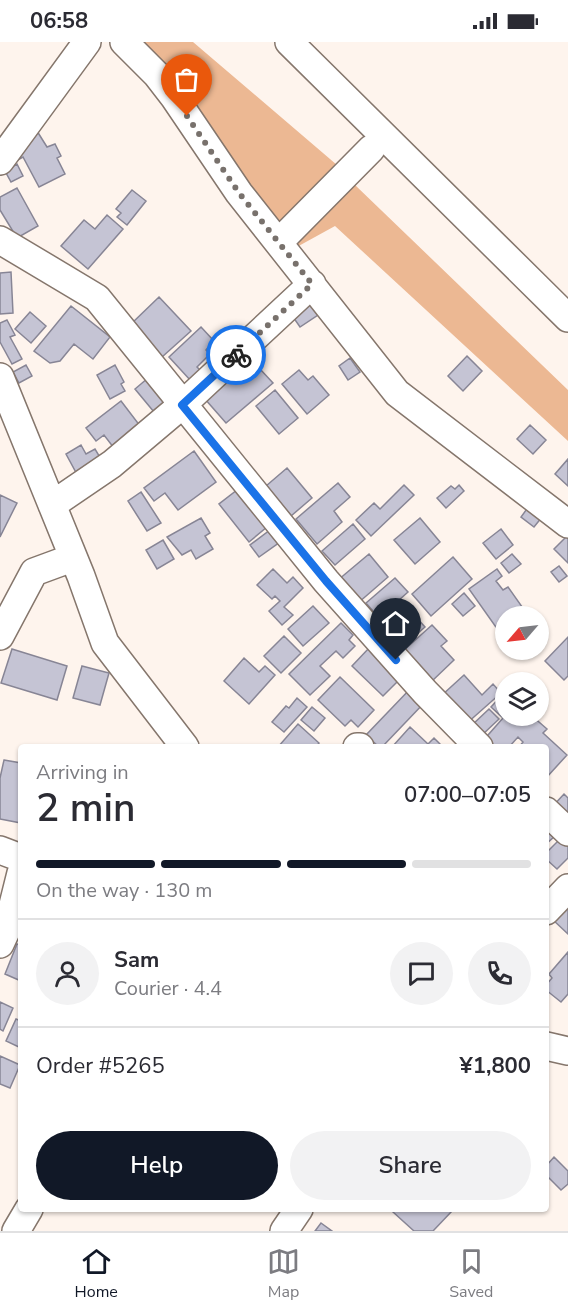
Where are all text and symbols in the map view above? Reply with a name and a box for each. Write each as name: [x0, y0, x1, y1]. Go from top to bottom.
text: 06:58: [30, 6, 88, 36]
pin: [161, 54, 212, 116]
icon: bag: [170, 63, 203, 96]
courier: [206, 325, 266, 385]
icon: bike: [220, 339, 253, 372]
pin: [370, 598, 421, 660]
north arrow: [495, 606, 549, 660]
map controls: [495, 606, 549, 726]
icon: home: [379, 607, 412, 640]
button: layers: [495, 672, 549, 726]
text: Arriving in: [36, 759, 129, 786]
text: 07:00–07:05: [404, 780, 531, 810]
text: 2 min: [36, 782, 135, 835]
text: On the way · 130 m: [36, 877, 212, 904]
button: person: [36, 942, 99, 1005]
button: chat: [390, 942, 453, 1005]
button: phone: [468, 942, 531, 1005]
text: Sam: [114, 945, 159, 975]
text: Courier · 4.4: [114, 975, 222, 1002]
text: Order #5265: [36, 1051, 165, 1081]
text: ¥1,800: [460, 1051, 531, 1081]
button: Help: [36, 1131, 278, 1200]
button: Share: [290, 1131, 531, 1200]
tab: Home: [75, 1245, 118, 1303]
tab: Map: [267, 1245, 300, 1303]
tab: Saved: [449, 1245, 493, 1303]

